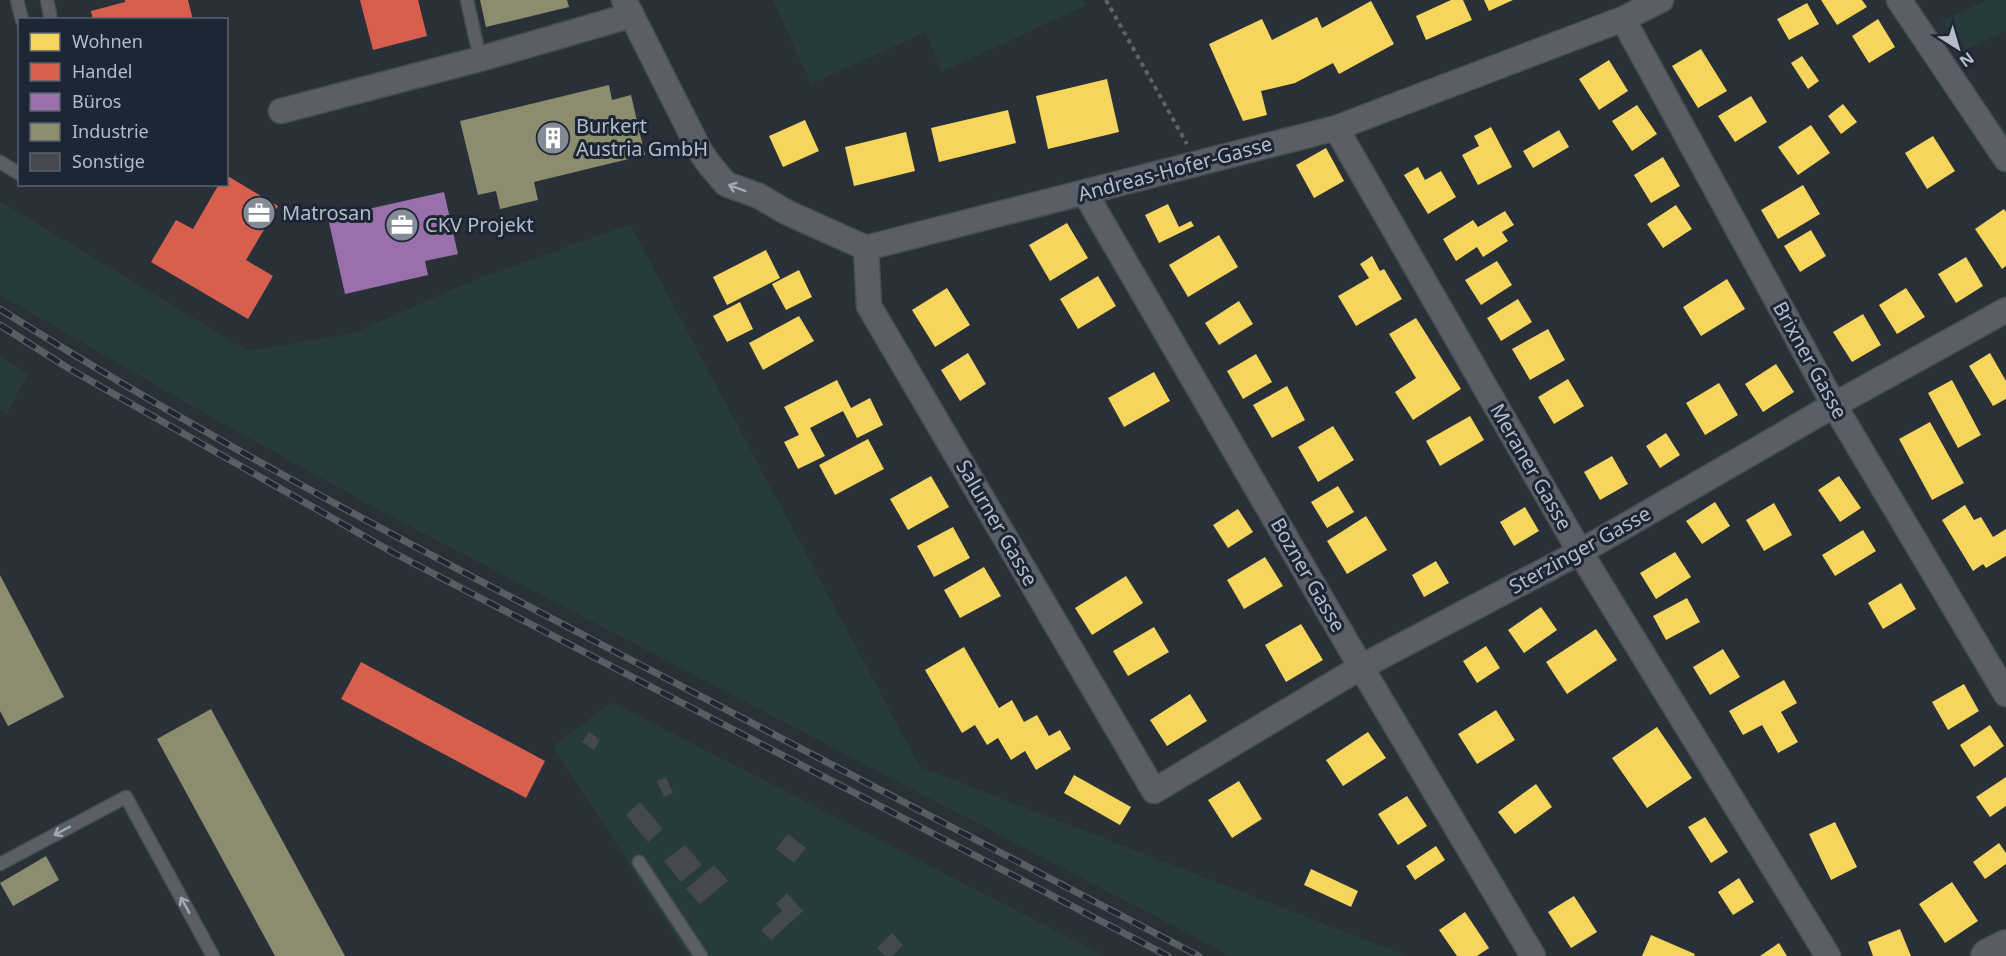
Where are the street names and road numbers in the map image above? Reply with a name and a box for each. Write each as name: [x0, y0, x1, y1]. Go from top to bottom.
street label: Andreas-Hofer-Gasse: [1075, 130, 1275, 207]
street label: Brixner Gasse: [1767, 296, 1854, 423]
street label: Meraner Gasse: [1484, 399, 1579, 535]
street label: Salurner Gasse: [950, 455, 1044, 591]
street label: Sterzinger Gasse: [1504, 499, 1655, 600]
street label: Bozner Gasse: [1265, 513, 1352, 637]

